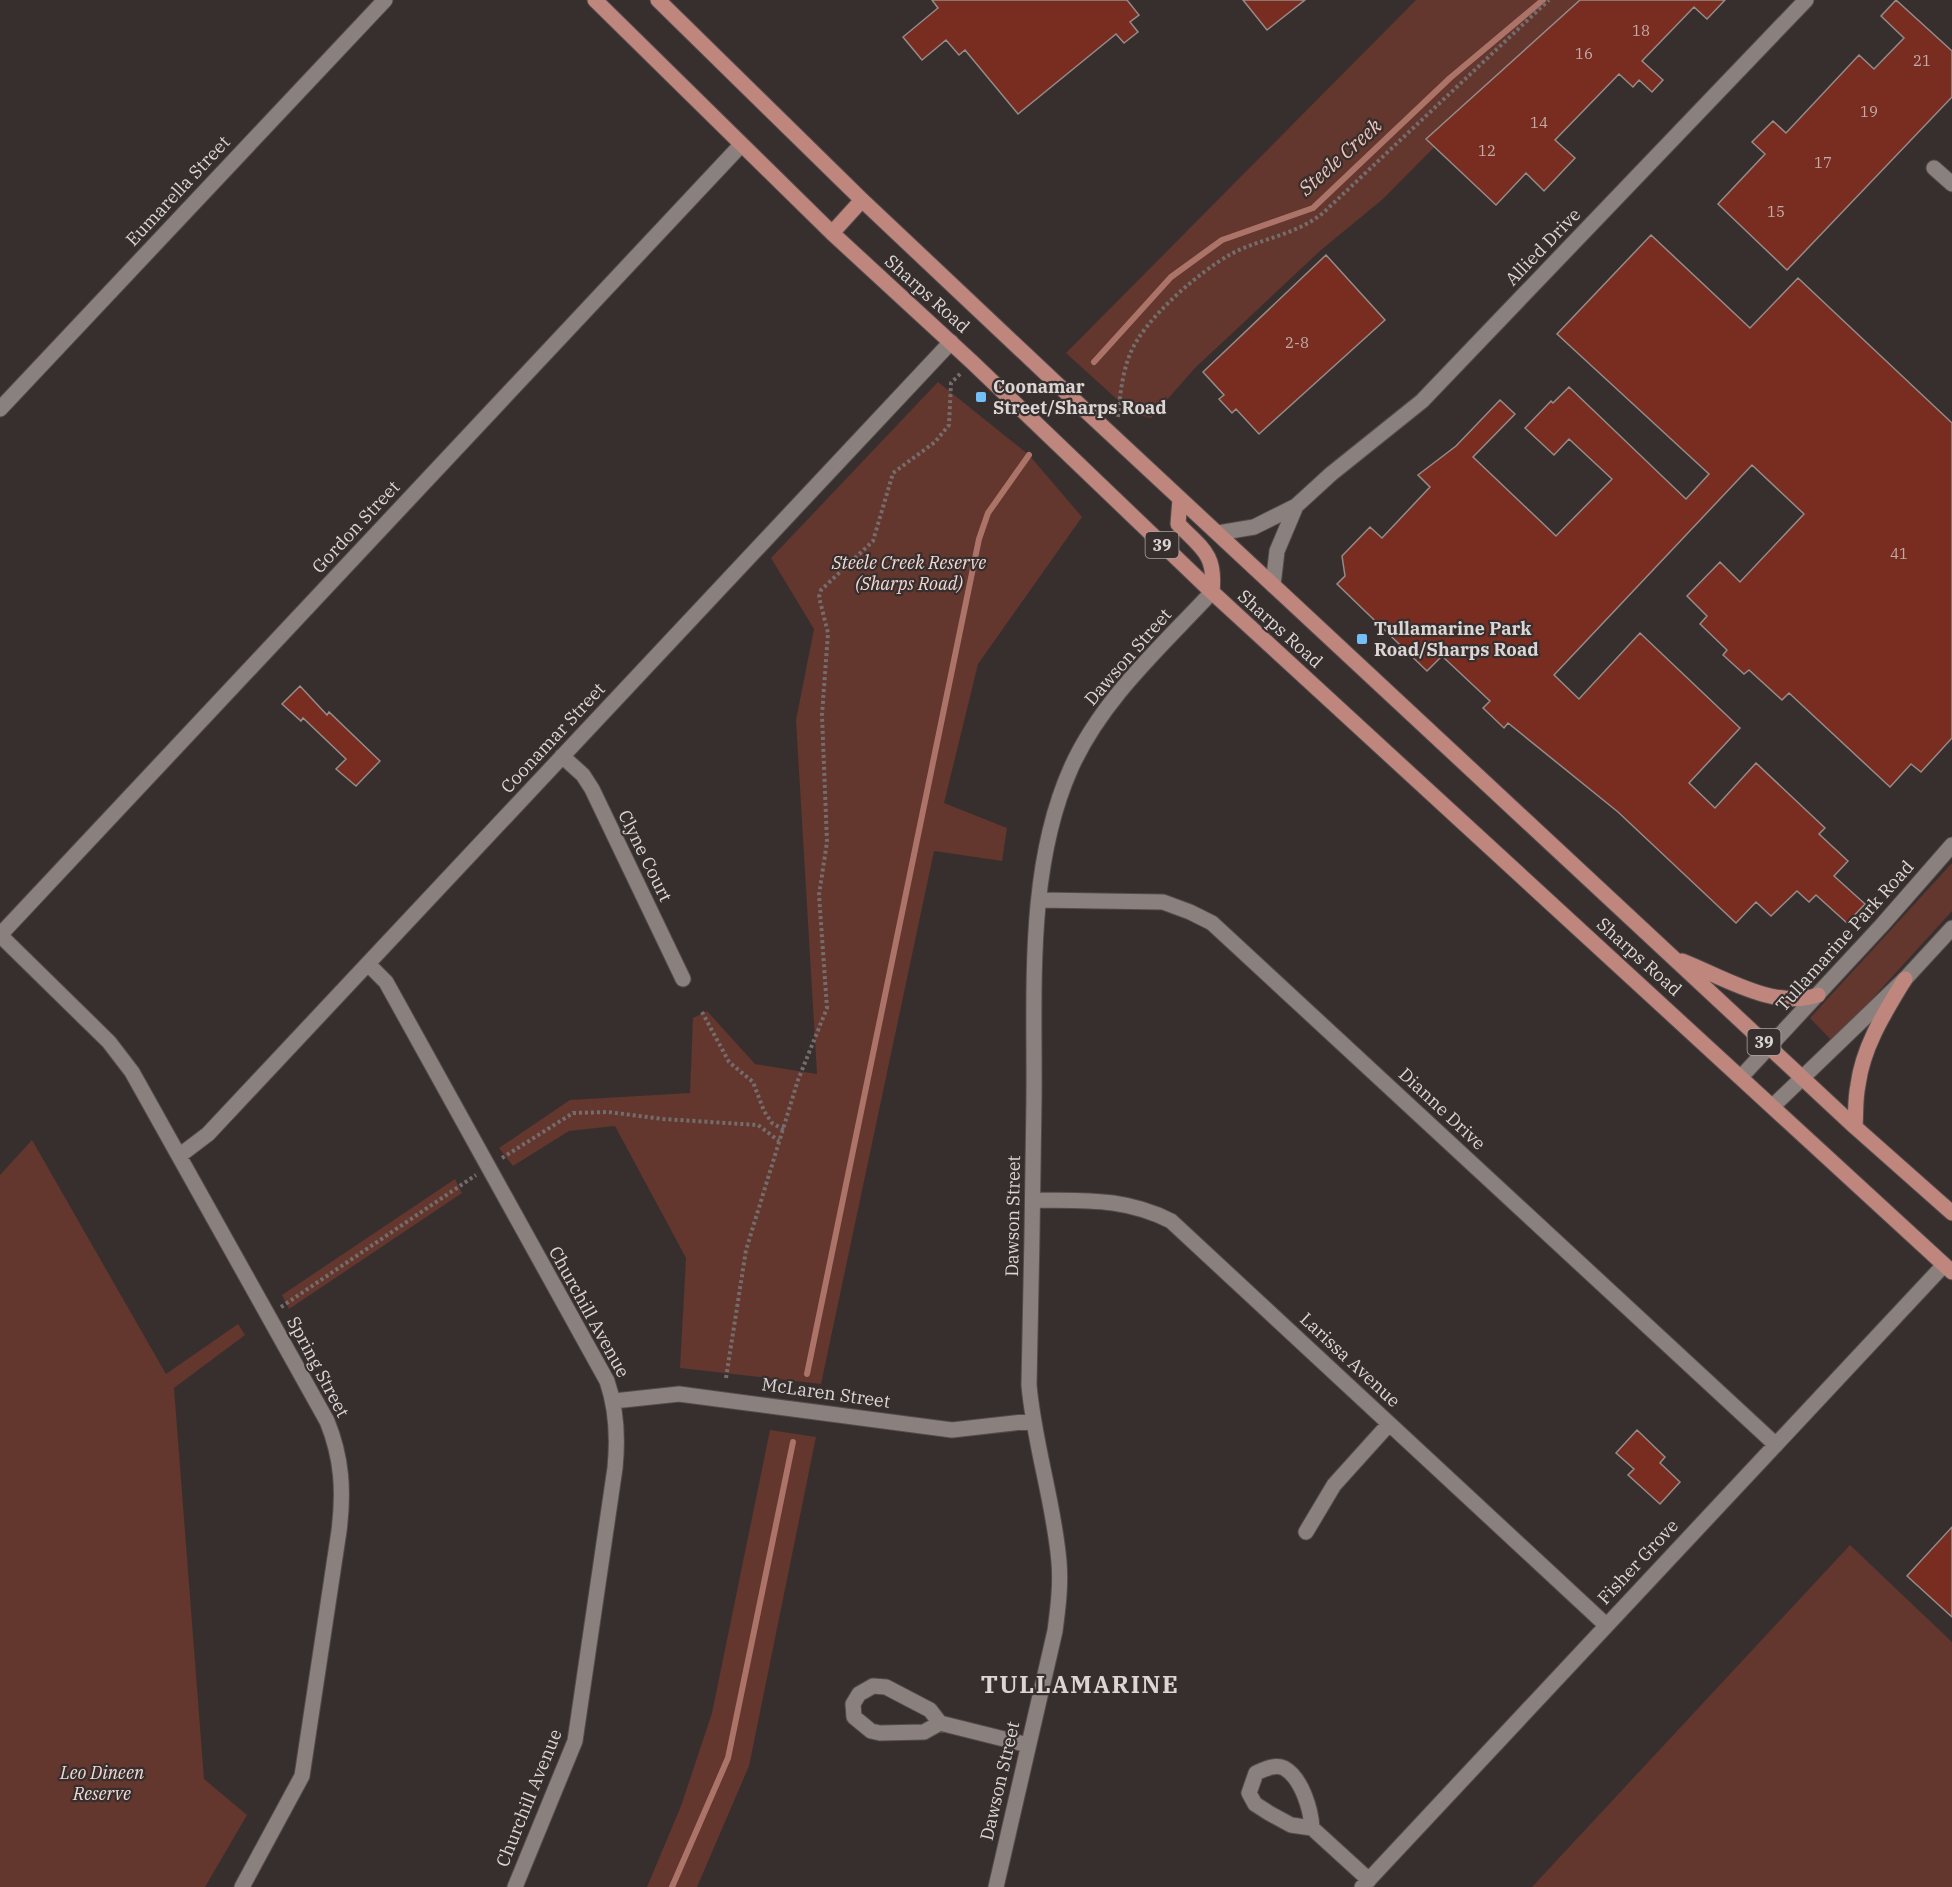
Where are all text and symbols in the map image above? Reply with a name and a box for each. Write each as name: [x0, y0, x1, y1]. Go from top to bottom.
house number: 18: [1632, 21, 1650, 40]
house number: 16: [1575, 44, 1593, 63]
house number: 21: [1913, 51, 1931, 70]
house number: 19: [1860, 102, 1878, 121]
water label: Steele Creek: [1292, 112, 1387, 202]
house number: 14: [1530, 113, 1548, 132]
street label: Eumarella Street: [121, 131, 235, 251]
house number: 12: [1478, 141, 1496, 160]
house number: 17: [1814, 153, 1832, 172]
house number: 15: [1767, 202, 1785, 221]
street label: Allied Drive: [1500, 203, 1585, 290]
street label: Sharps Road: [880, 249, 975, 338]
house number: 2-8: [1285, 333, 1309, 352]
place label: Coonamar Street/Sharps Road: [993, 375, 1167, 419]
marker: Coonamar Street/Sharps Road: [974, 390, 988, 404]
street label: Gordon Street: [307, 476, 404, 578]
road number: 39: [1146, 532, 1178, 558]
house number: 41: [1890, 544, 1908, 563]
park label: Steele Creek Reserve (Sharps Road): [831, 551, 986, 595]
street label: Sharps Road: [1233, 584, 1328, 673]
street label: Dawson Street: [1079, 603, 1176, 710]
place label: Tullamarine Park Road/Sharps Road: [1374, 617, 1539, 661]
marker: Tullamarine Park Road/Sharps Road: [1355, 632, 1369, 646]
street label: Coonamar Street: [495, 678, 610, 798]
street label: Clyne Court: [613, 806, 678, 905]
street label: Tullamarine Park Road: [1771, 855, 1919, 1016]
street label: Sharps Road: [1592, 912, 1687, 1001]
road number: 39: [1748, 1029, 1780, 1055]
street label: Dianne Drive: [1394, 1063, 1491, 1155]
street label: Dawson Street: [1000, 1155, 1025, 1277]
street label: Churchill Avenue: [544, 1242, 635, 1381]
street label: Larissa Avenue: [1295, 1307, 1405, 1412]
street label: Spring Street: [282, 1312, 355, 1421]
street label: McLaren Street: [760, 1372, 892, 1413]
street label: Fisher Grove: [1592, 1514, 1683, 1609]
district label: TULLAMARINE: [981, 1668, 1179, 1700]
street label: Dawson Street: [975, 1719, 1024, 1843]
street label: Churchill Avenue: [490, 1726, 567, 1870]
park label: Leo Dineen Reserve: [59, 1761, 145, 1805]

